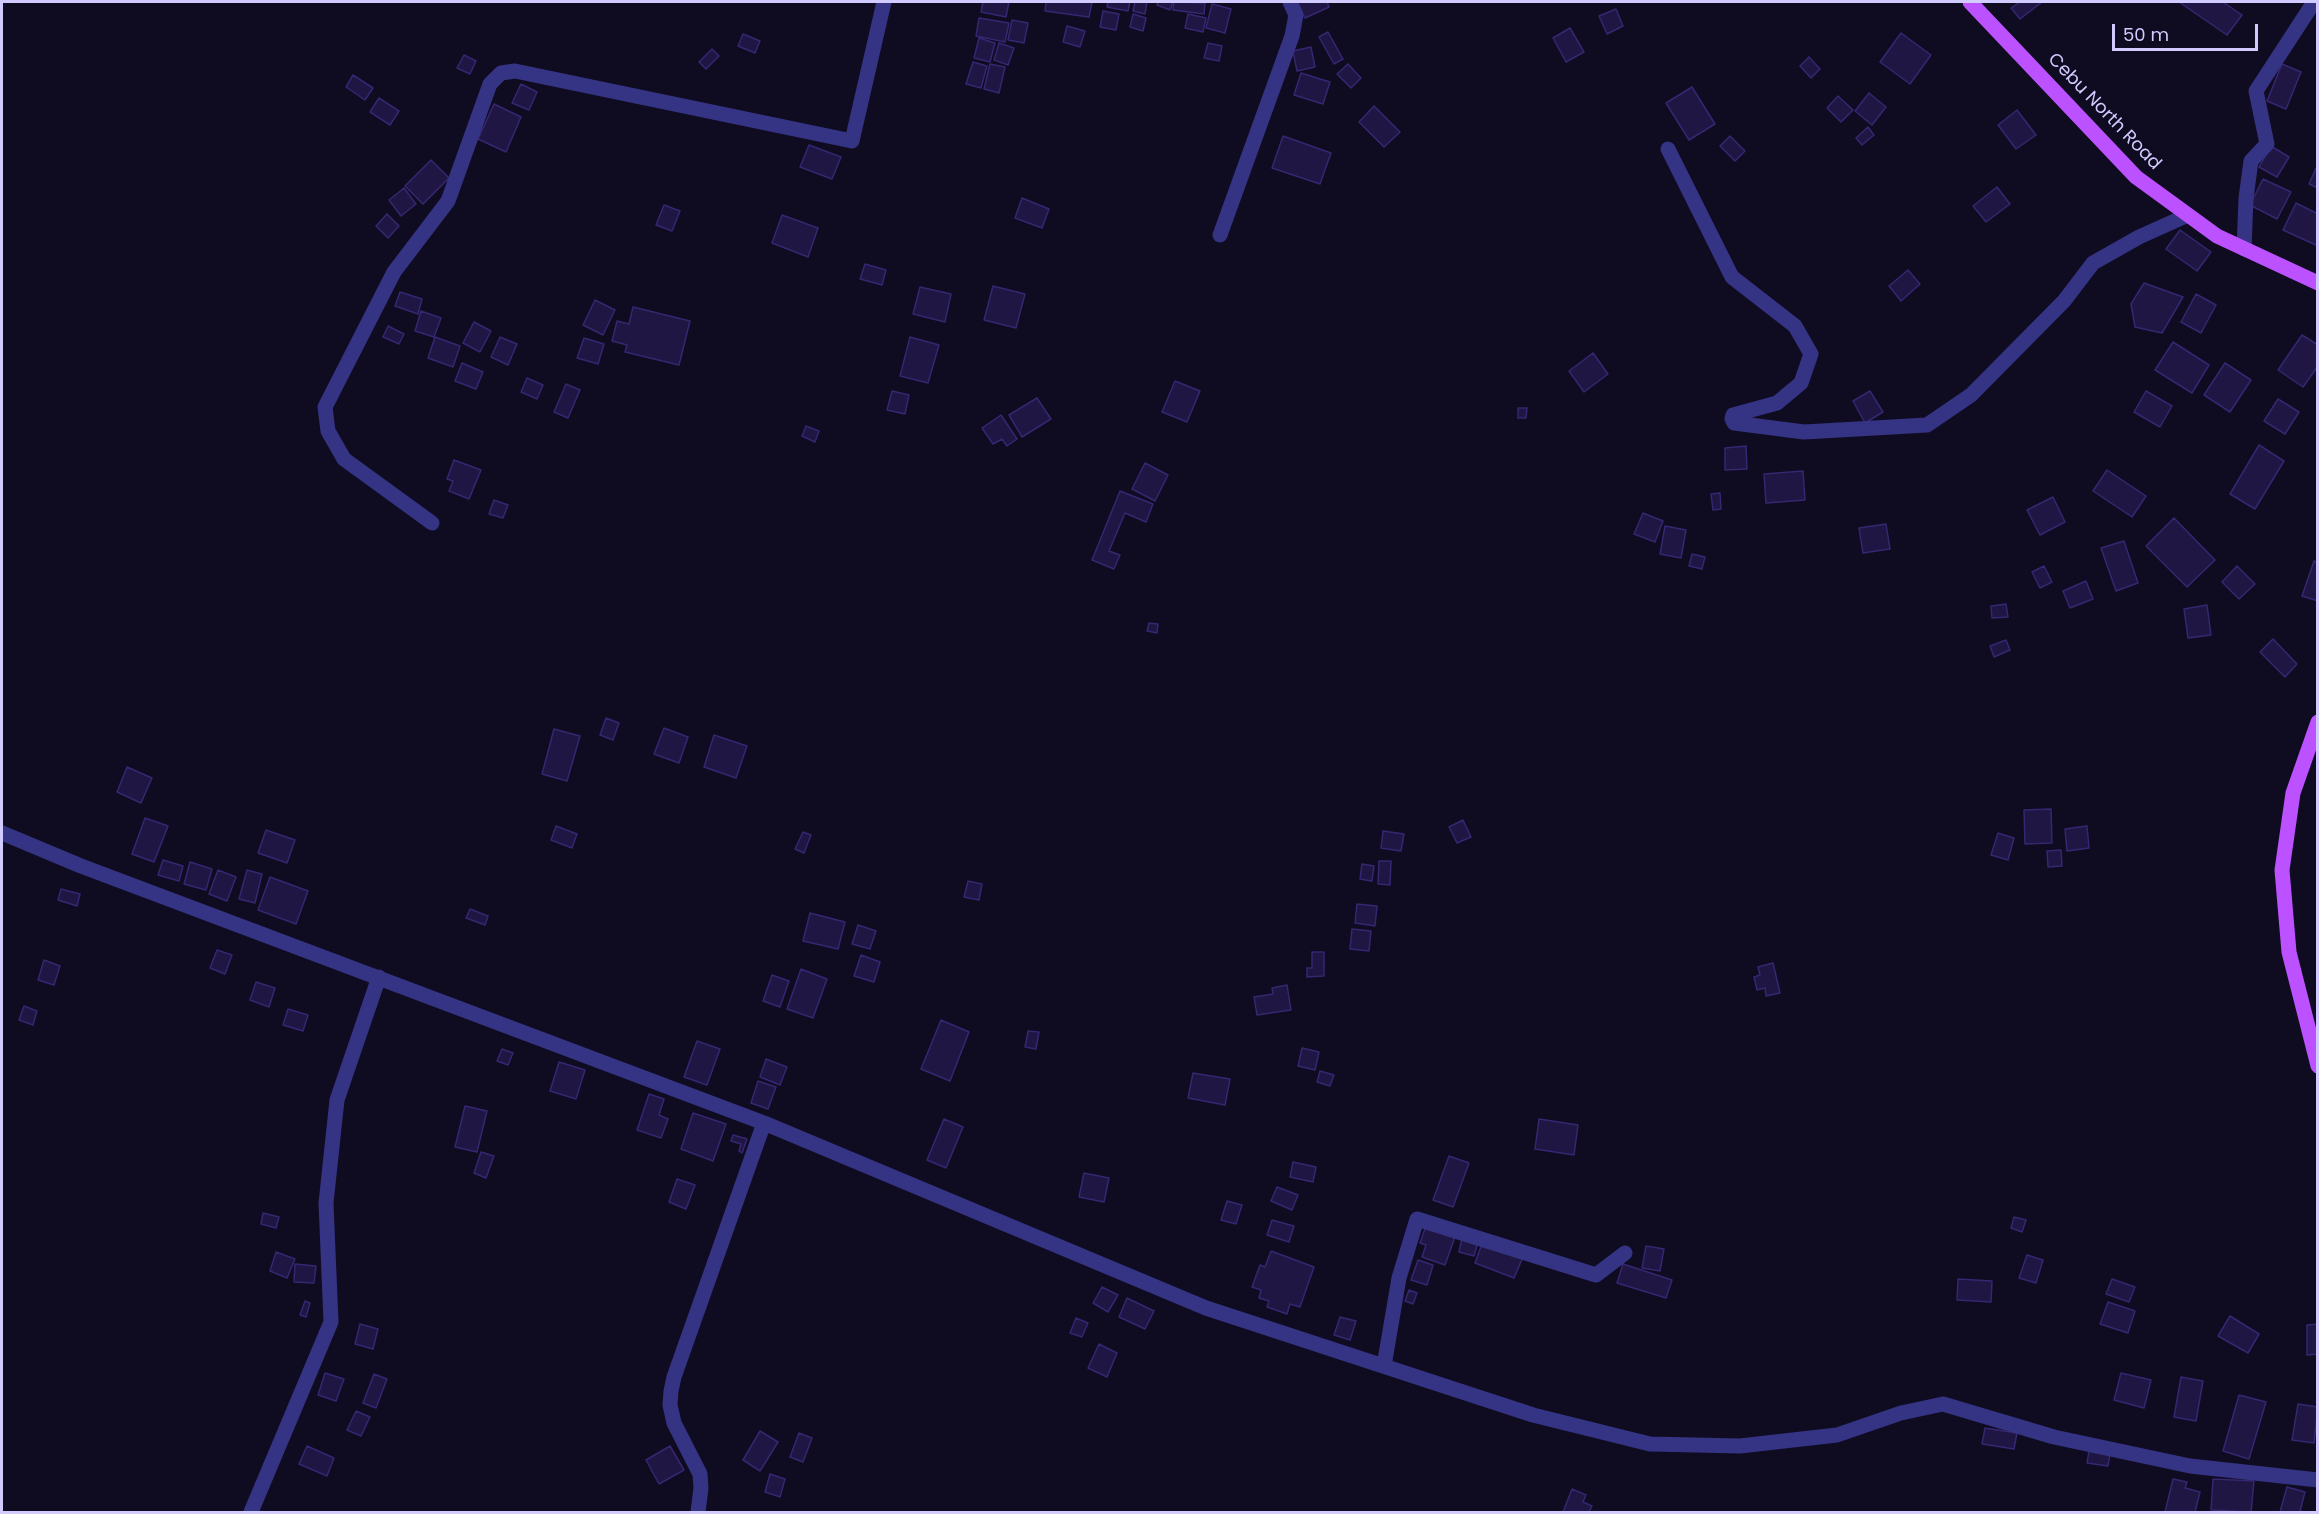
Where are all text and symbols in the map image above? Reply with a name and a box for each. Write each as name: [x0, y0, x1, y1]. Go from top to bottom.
scale bar: [2115, 12, 2260, 50]
text: 50 m: [2123, 22, 2169, 47]
street label: Cebu North Road: [2043, 49, 2165, 175]

